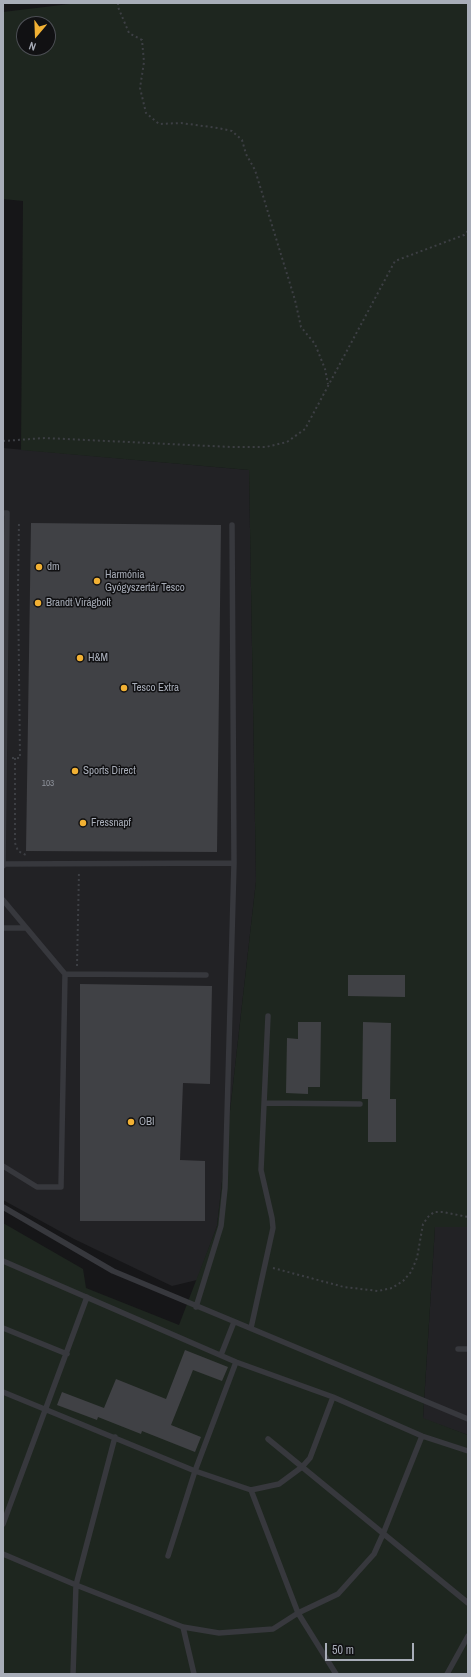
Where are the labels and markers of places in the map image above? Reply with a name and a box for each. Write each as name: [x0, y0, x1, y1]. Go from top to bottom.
place label: dm: [47, 560, 60, 574]
marker: dm: [34, 562, 44, 572]
place label: Harmónia Gyógyszertár Tesco: [105, 568, 185, 594]
marker: Harmónia Gyógyszertár Tesco: [92, 576, 102, 586]
place label: Brandt Virágbolt: [46, 596, 111, 610]
marker: Brandt Virágbolt: [33, 598, 43, 608]
place label: H&M: [88, 651, 108, 665]
marker: H&M: [75, 653, 85, 663]
place label: Tesco Extra: [132, 681, 179, 695]
marker: Tesco Extra: [119, 683, 129, 693]
place label: Sports Direct: [83, 764, 136, 778]
marker: Sports Direct: [70, 766, 80, 776]
place label: Fressnapf: [91, 816, 131, 830]
marker: Fressnapf: [78, 818, 88, 828]
place label: OBI: [139, 1115, 155, 1129]
marker: OBI: [126, 1117, 136, 1127]

